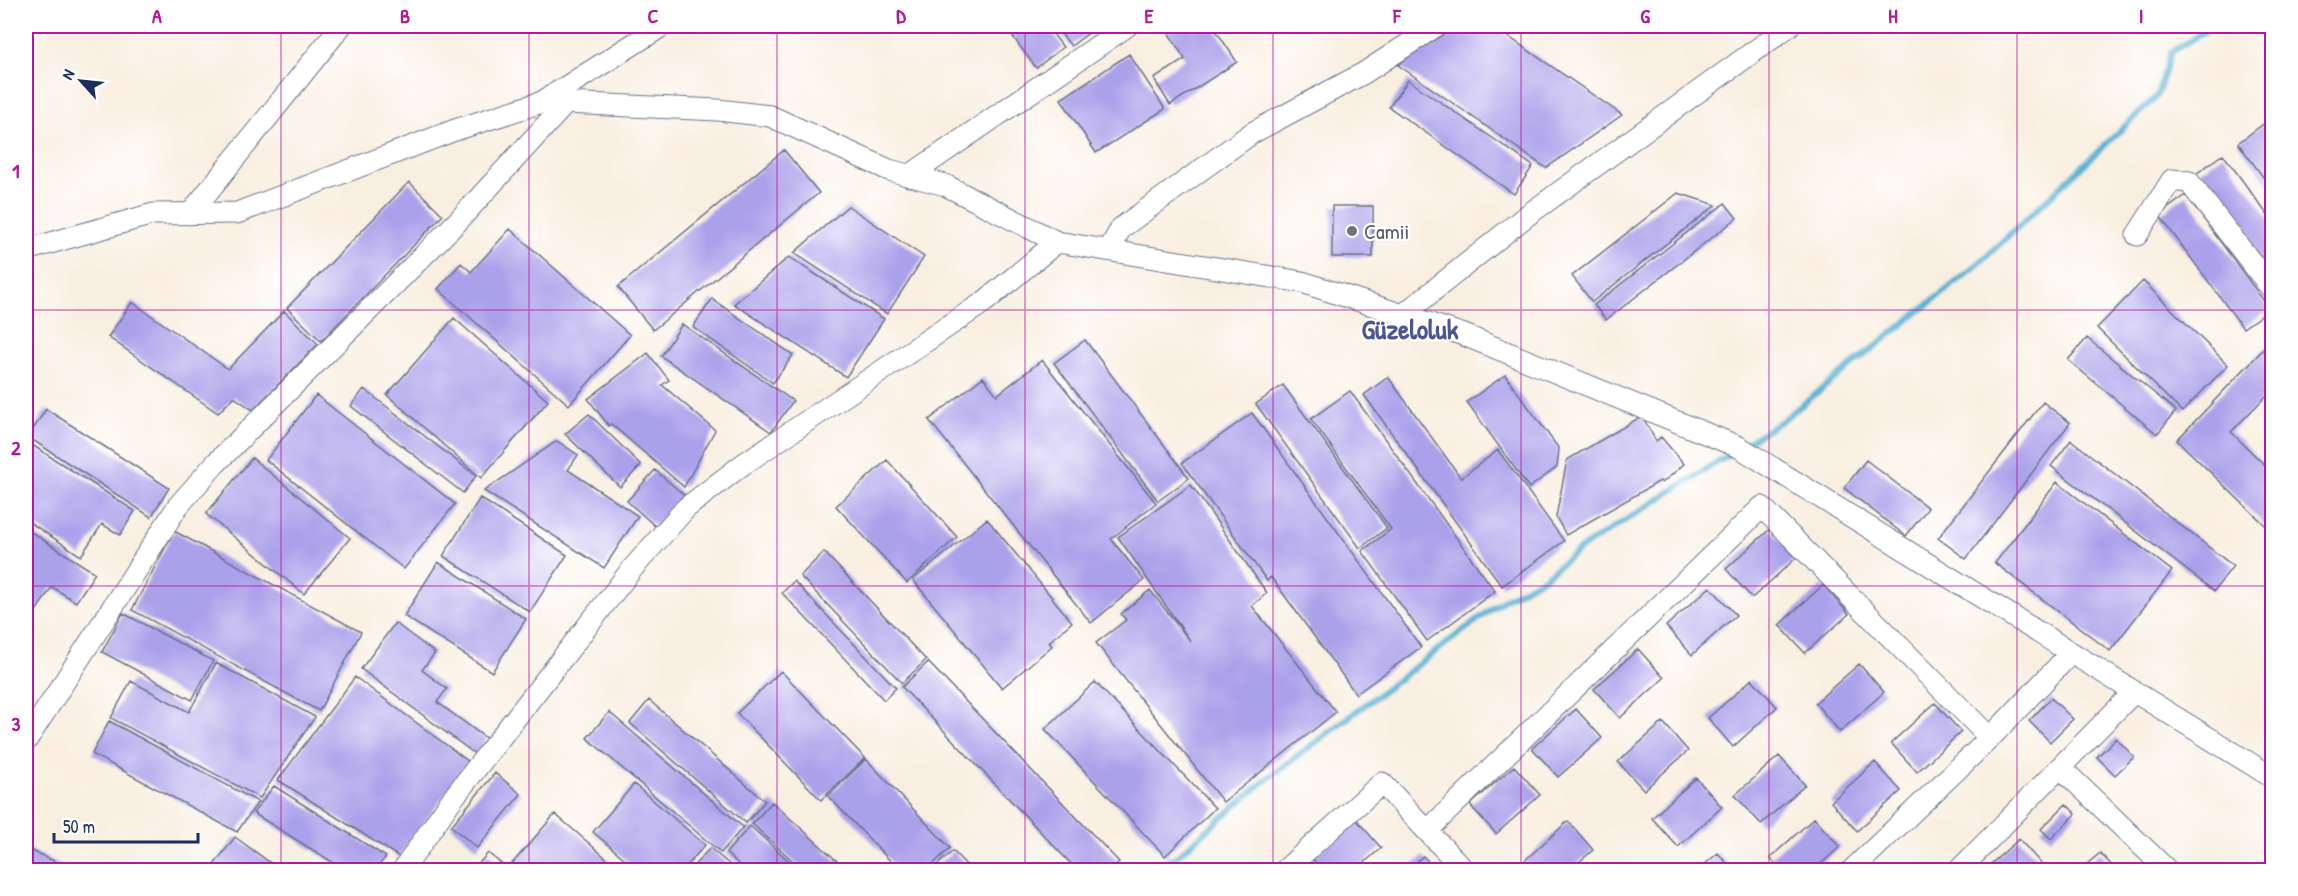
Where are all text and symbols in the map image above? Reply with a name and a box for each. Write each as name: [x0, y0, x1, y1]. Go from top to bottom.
text: A: [152, 2, 162, 29]
text: B: [400, 2, 410, 29]
text: C: [648, 2, 659, 29]
text: D: [896, 2, 906, 29]
text: E: [1145, 2, 1154, 29]
text: F: [1392, 2, 1402, 29]
text: G: [1640, 2, 1650, 29]
text: H: [1888, 2, 1898, 29]
text: I: [2139, 2, 2143, 29]
north arrow: [51, 51, 111, 111]
text: N: [56, 65, 80, 83]
text: 1: [12, 157, 20, 184]
place label: Camii: [1364, 216, 1410, 246]
marker: Camii: [1345, 224, 1359, 238]
district label: Güzeloluk: [1362, 310, 1459, 348]
text: 2: [11, 434, 21, 461]
text: 3: [12, 710, 21, 737]
scale bar: [54, 806, 198, 844]
text: 50 m: [63, 814, 95, 839]

